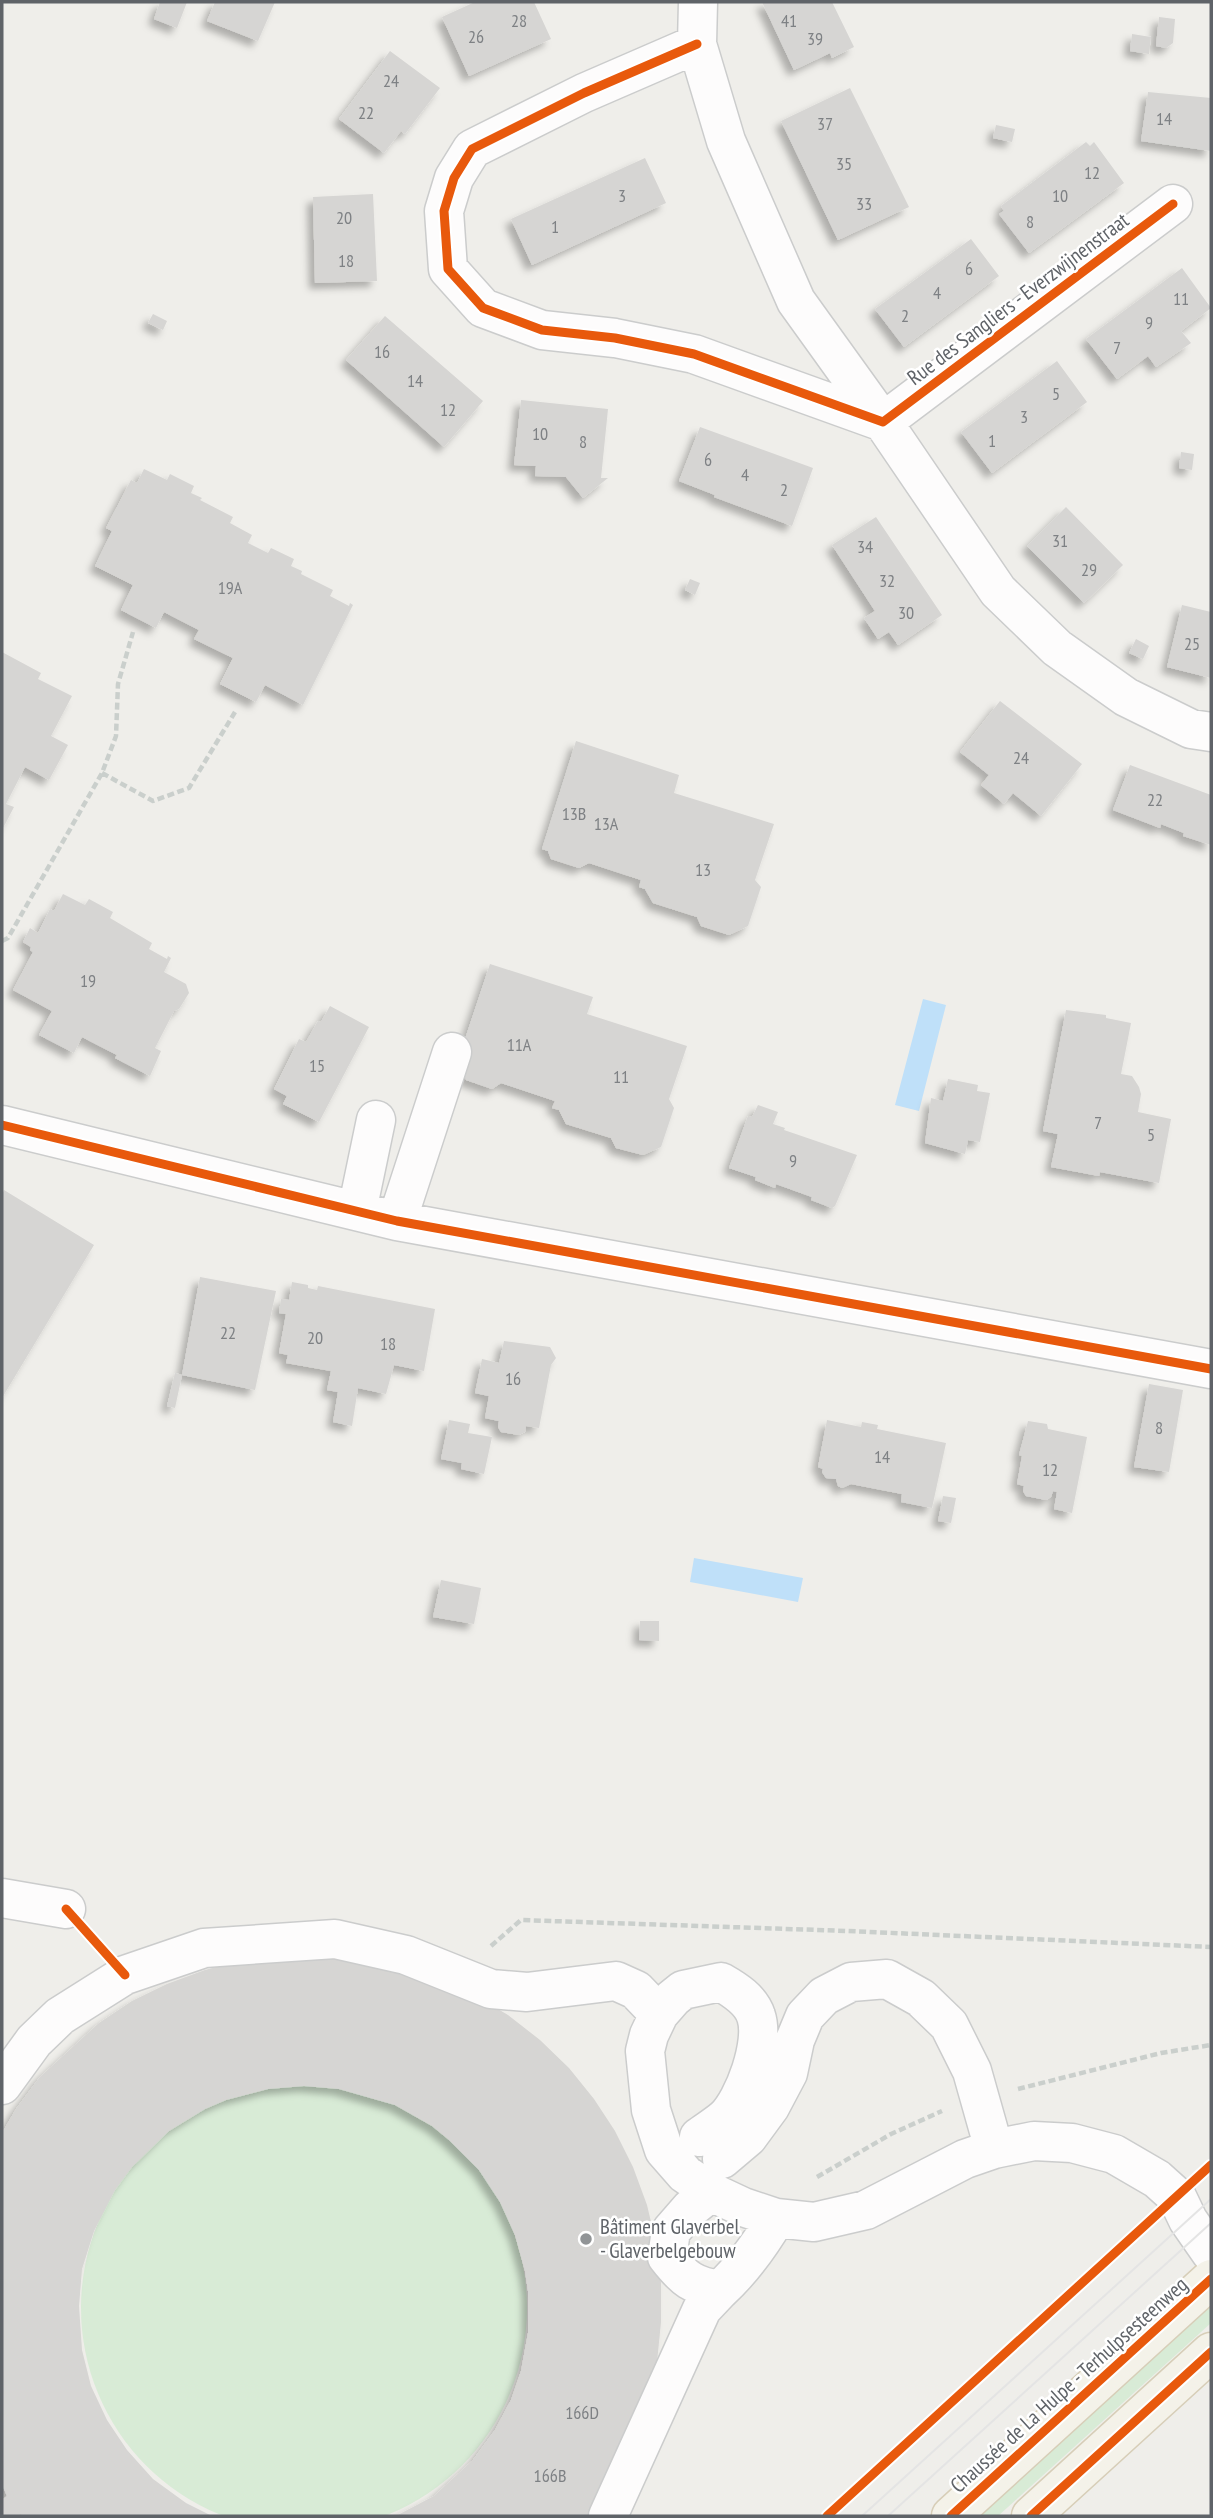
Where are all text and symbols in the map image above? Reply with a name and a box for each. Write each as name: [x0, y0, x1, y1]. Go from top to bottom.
house number: 28: [511, 9, 527, 32]
house number: 41: [781, 9, 797, 32]
house number: 26: [468, 25, 484, 48]
house number: 39: [807, 27, 823, 50]
house number: 24: [383, 69, 399, 92]
house number: 22: [358, 101, 374, 124]
house number: 14: [1156, 107, 1172, 130]
house number: 37: [817, 112, 833, 135]
house number: 35: [836, 152, 852, 175]
house number: 12: [1084, 161, 1100, 184]
house number: 3: [618, 184, 626, 207]
house number: 10: [1052, 184, 1068, 207]
house number: 33: [856, 192, 872, 215]
house number: 20: [336, 206, 352, 229]
street label: Rue des Sangliers - Everzwijnenstraat: [902, 206, 1134, 391]
house number: 8: [1026, 210, 1034, 233]
house number: 1: [551, 215, 559, 238]
house number: 18: [338, 249, 354, 272]
house number: 6: [965, 257, 973, 280]
house number: 4: [933, 281, 941, 304]
house number: 11: [1173, 287, 1189, 310]
house number: 2: [901, 304, 909, 327]
house number: 9: [1145, 311, 1153, 334]
house number: 7: [1113, 336, 1121, 359]
house number: 16: [374, 340, 390, 363]
house number: 14: [407, 369, 423, 392]
house number: 5: [1052, 382, 1060, 405]
house number: 12: [440, 398, 456, 421]
house number: 3: [1020, 405, 1028, 428]
house number: 10: [532, 422, 548, 445]
house number: 1: [988, 429, 996, 452]
house number: 8: [579, 430, 587, 453]
house number: 6: [704, 448, 712, 471]
house number: 4: [741, 463, 749, 486]
house number: 2: [780, 478, 788, 501]
house number: 31: [1052, 529, 1068, 552]
house number: 34: [857, 535, 873, 558]
house number: 29: [1081, 558, 1097, 581]
house number: 32: [879, 569, 895, 592]
house number: 19A: [218, 576, 243, 599]
house number: 30: [898, 601, 914, 624]
house number: 25: [1184, 632, 1200, 655]
house number: 24: [1013, 746, 1029, 769]
house number: 22: [1147, 788, 1163, 811]
house number: 13B: [562, 802, 586, 825]
house number: 13A: [594, 812, 619, 835]
house number: 13: [695, 858, 711, 881]
house number: 19: [80, 969, 96, 992]
house number: 11A: [507, 1033, 532, 1056]
house number: 15: [309, 1054, 325, 1077]
house number: 11: [613, 1065, 629, 1088]
house number: 7: [1094, 1111, 1102, 1134]
house number: 5: [1147, 1123, 1155, 1146]
house number: 9: [789, 1149, 797, 1172]
house number: 22: [220, 1321, 236, 1344]
house number: 20: [307, 1326, 323, 1349]
house number: 18: [380, 1332, 396, 1355]
house number: 16: [505, 1367, 521, 1390]
house number: 8: [1155, 1416, 1163, 1439]
house number: 14: [874, 1445, 890, 1468]
house number: 12: [1042, 1458, 1058, 1481]
place label: Bâtiment Glaverbel - Glaverbelgebouw: [600, 2213, 739, 2264]
marker: Bâtiment Glaverbel - Glaverbelgebouw: [578, 2231, 594, 2247]
street label: Chaussée de La Hulpe - Terhulpsesteenweg: [944, 2271, 1193, 2498]
house number: 166D: [565, 2401, 599, 2424]
house number: 166B: [534, 2464, 566, 2487]

